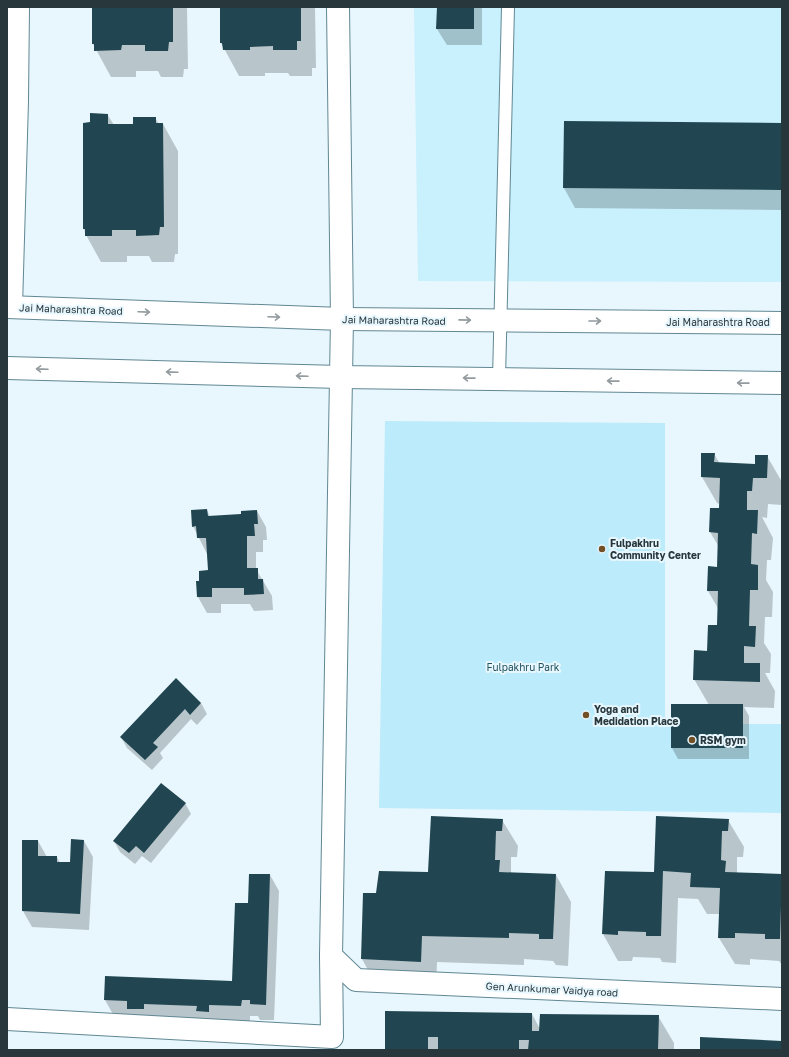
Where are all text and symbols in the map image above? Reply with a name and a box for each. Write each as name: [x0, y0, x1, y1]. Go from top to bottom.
street label: Jai Maharashtra Road: [19, 301, 123, 317]
one-way arrow: [137, 308, 150, 316]
one-way arrow: [267, 313, 280, 320]
street label: Jai Maharashtra Road: [342, 313, 446, 327]
one-way arrow: [458, 316, 471, 324]
street label: Jai Maharashtra Road: [666, 316, 770, 328]
one-way arrow: [588, 317, 601, 325]
one-way arrow: [36, 365, 49, 372]
one-way arrow: [166, 368, 179, 376]
one-way arrow: [296, 372, 309, 379]
one-way arrow: [463, 375, 476, 382]
one-way arrow: [607, 377, 620, 384]
one-way arrow: [737, 379, 750, 386]
place label: Fulpakhru Community Center: [610, 537, 701, 561]
marker: Fulpakhru Community Center: [597, 544, 607, 554]
park label: Fulpakhru Park: [487, 661, 560, 673]
place label: Yoga and Medidation Place: [594, 703, 679, 727]
marker: Yoga and Medidation Place: [581, 710, 591, 720]
place label: RSM gym: [700, 734, 746, 746]
marker: RSM gym: [687, 735, 697, 745]
street label: Gen Arunkumar Vaidya road: [486, 980, 618, 998]

